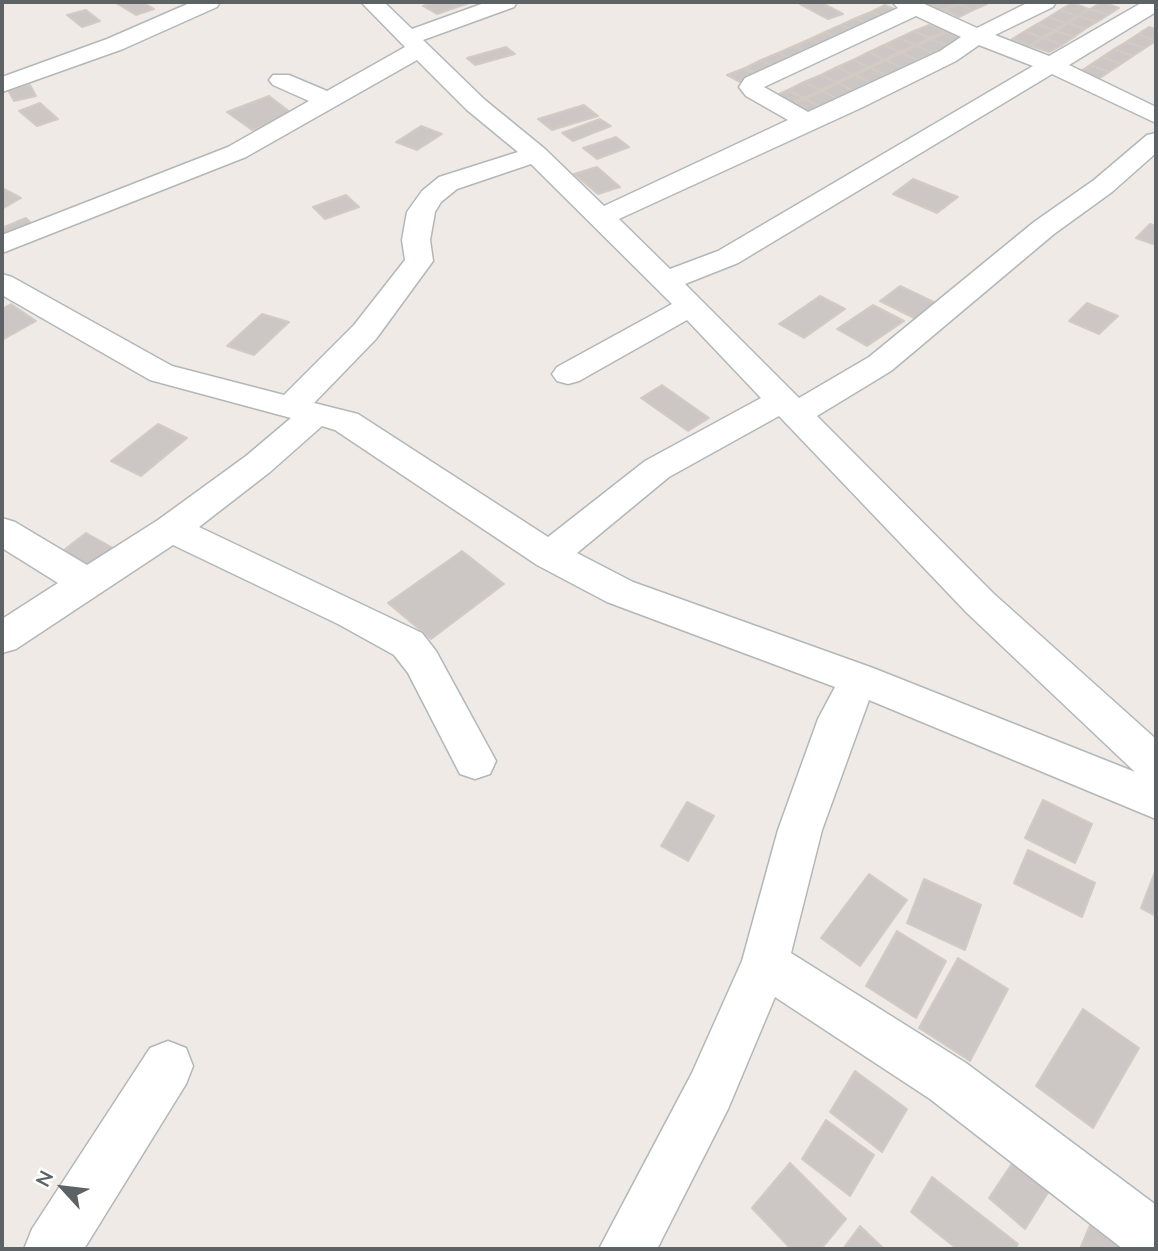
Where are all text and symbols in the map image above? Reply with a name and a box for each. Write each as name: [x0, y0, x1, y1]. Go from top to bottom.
north arrow: [28, 1153, 98, 1223]
text: N: [30, 1167, 57, 1190]

